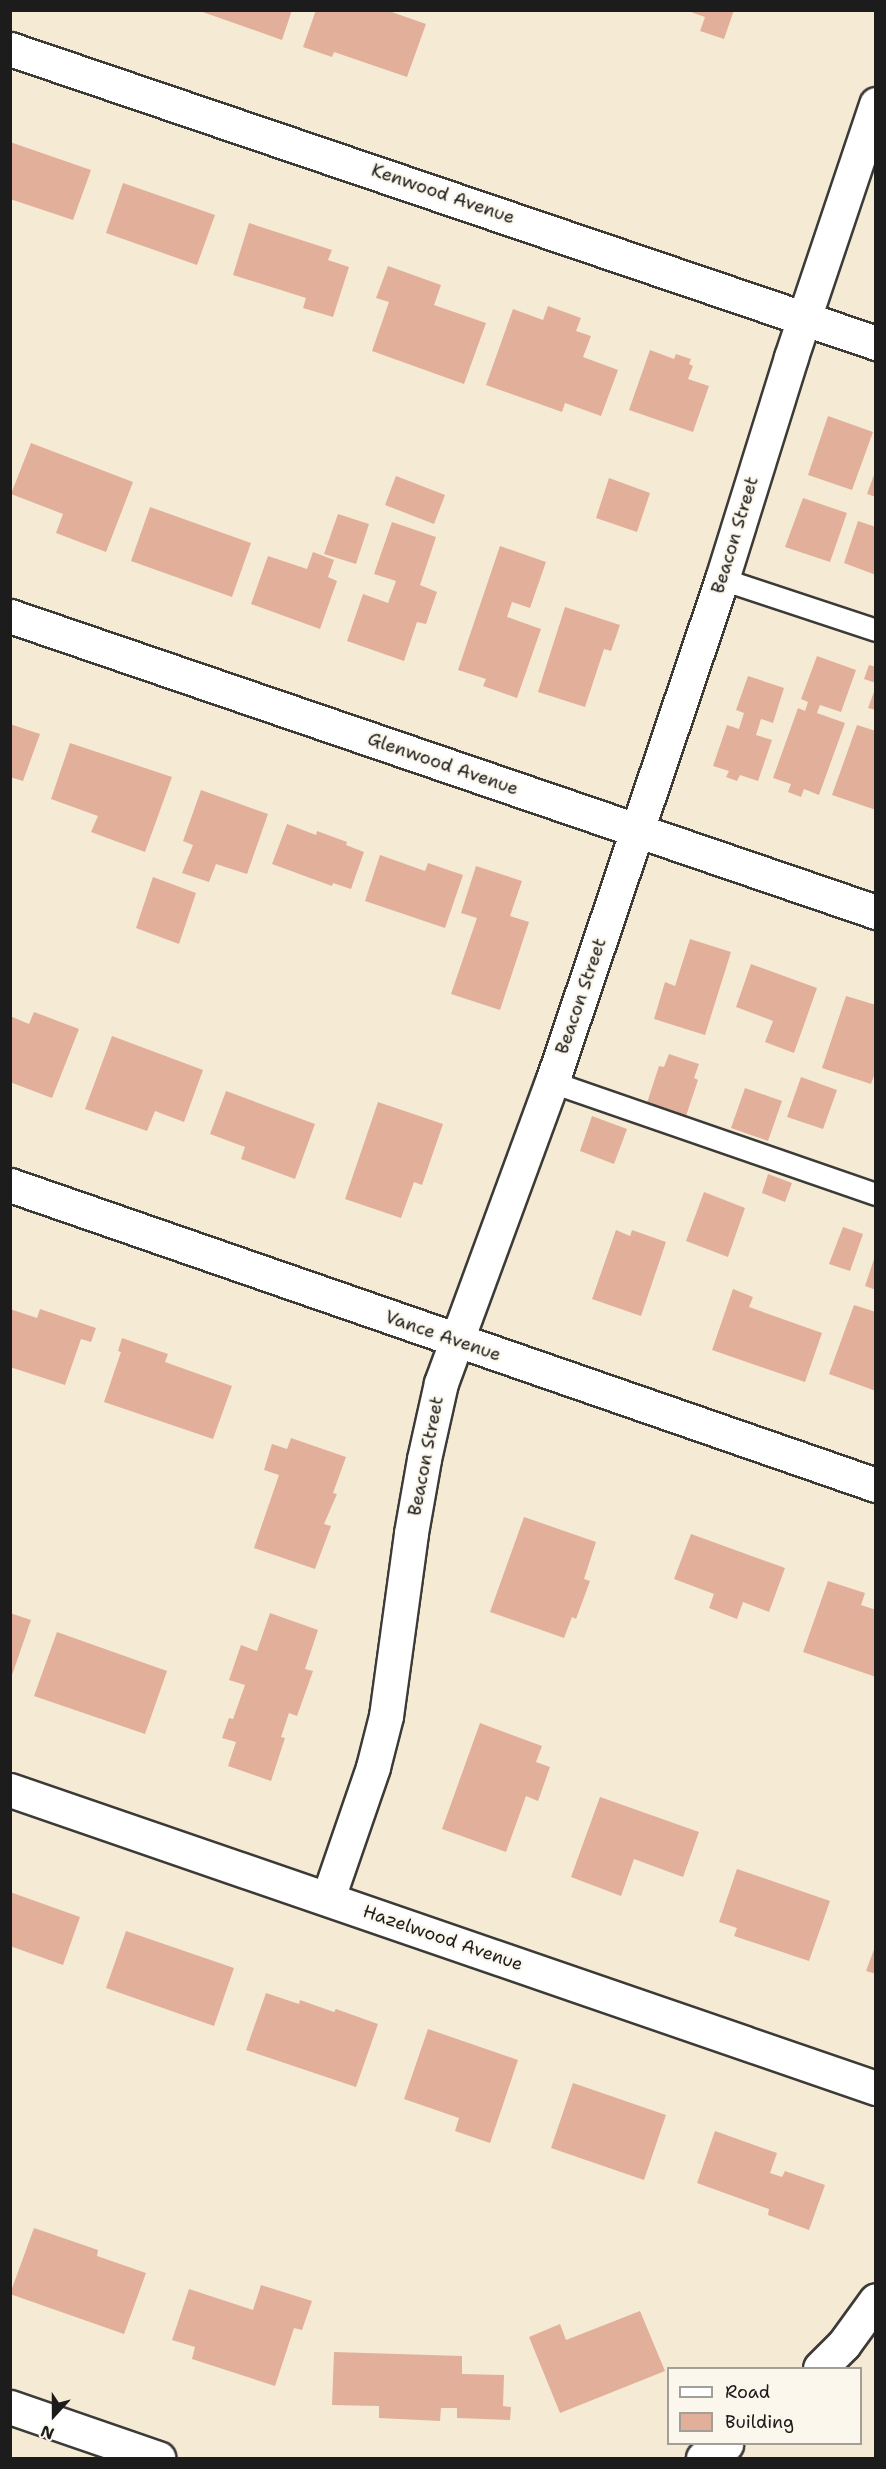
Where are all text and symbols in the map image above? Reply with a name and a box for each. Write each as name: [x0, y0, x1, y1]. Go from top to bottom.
street label: Kenwood Avenue: [369, 159, 517, 229]
street label: Beacon Street: [707, 474, 763, 596]
street label: Glenwood Avenue: [365, 728, 521, 800]
street label: Beacon Street: [551, 935, 611, 1057]
street label: Vance Avenue: [382, 1306, 504, 1366]
street label: Beacon Street: [404, 1394, 448, 1518]
street label: Hazelwood Avenue: [360, 1900, 526, 1976]
legend: [667, 2367, 862, 2445]
text: Road: [725, 2380, 770, 2404]
north arrow: [24, 2385, 84, 2445]
text: Building: [725, 2410, 794, 2434]
text: N: [38, 2420, 57, 2444]

